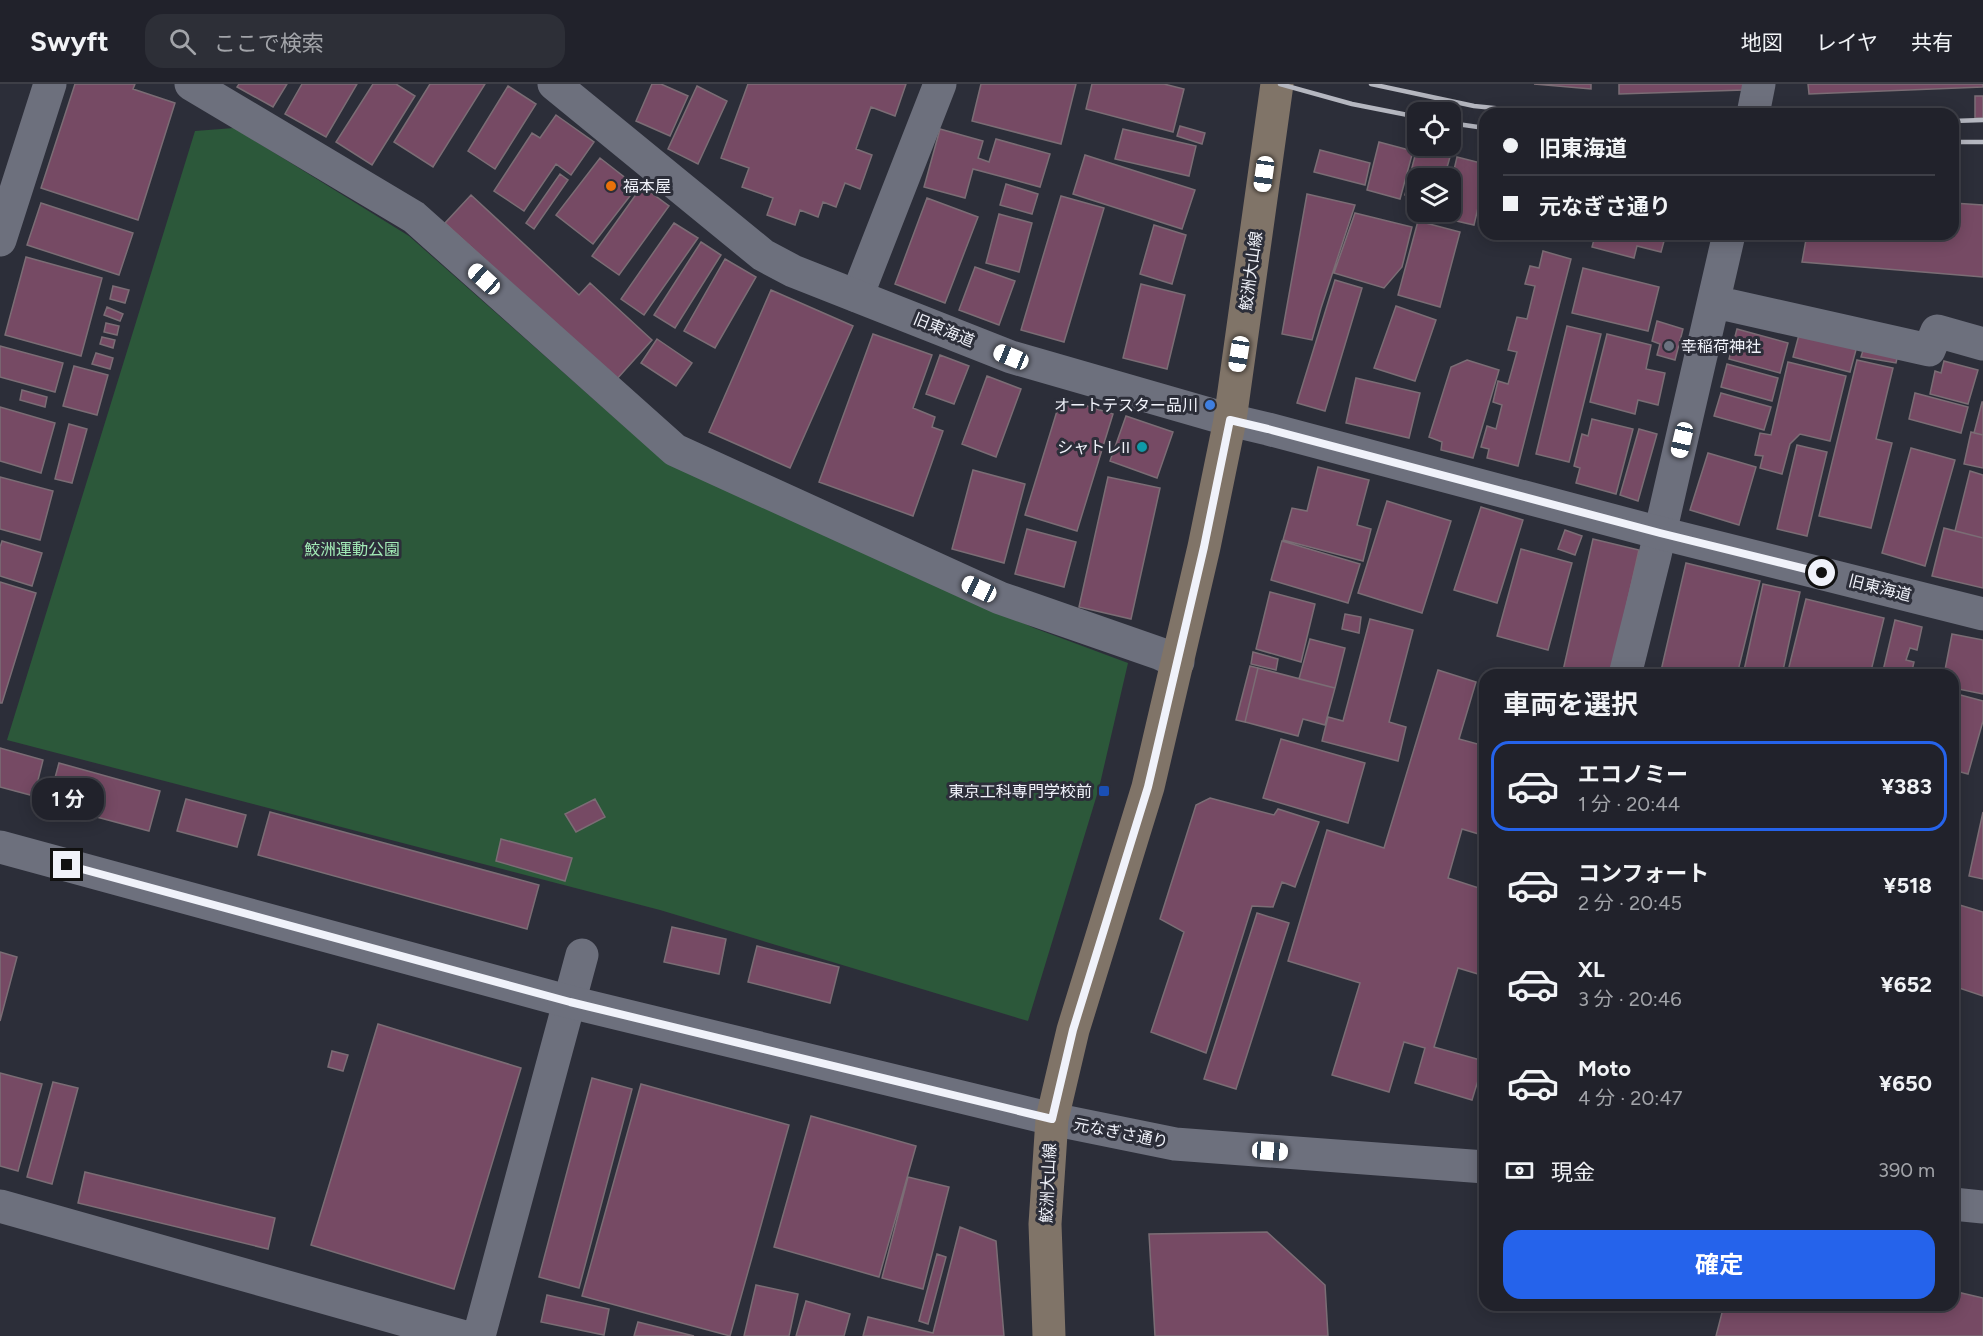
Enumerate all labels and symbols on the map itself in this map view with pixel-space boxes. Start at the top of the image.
car [1253,155,1275,193]
place label: 福本屋 [623,177,671,196]
marker: 福本屋 [604,179,618,193]
street label: 鮫洲大山線 [1236,230,1266,312]
car [465,260,503,298]
street label: 旧東海道 [911,309,977,351]
car [1227,335,1251,373]
place label: 幸稲荷神社 [1681,337,1761,356]
marker: 幸稲荷神社 [1662,339,1676,353]
car [991,342,1031,372]
place label: オートテスター品川 [1054,396,1198,415]
marker: オートテスター品川 [1203,398,1217,412]
car [1669,420,1695,460]
place label: シャトレII [1057,438,1130,457]
marker: シャトレII [1135,440,1149,454]
park label: 鮫洲運動公園 [304,540,400,559]
route start [1808,559,1835,586]
street label: 旧東海道 [1847,571,1913,605]
car [959,573,999,605]
callout: 1 分 [31,778,103,820]
place label: 東京工科専門学校前 [948,782,1092,801]
marker: 東京工科専門学校前 [1097,784,1111,798]
route end [53,851,80,878]
street label: 元なぎさ通り [1072,1115,1170,1151]
car [1251,1141,1289,1161]
street label: 鮫洲大山線 [1036,1143,1060,1223]

